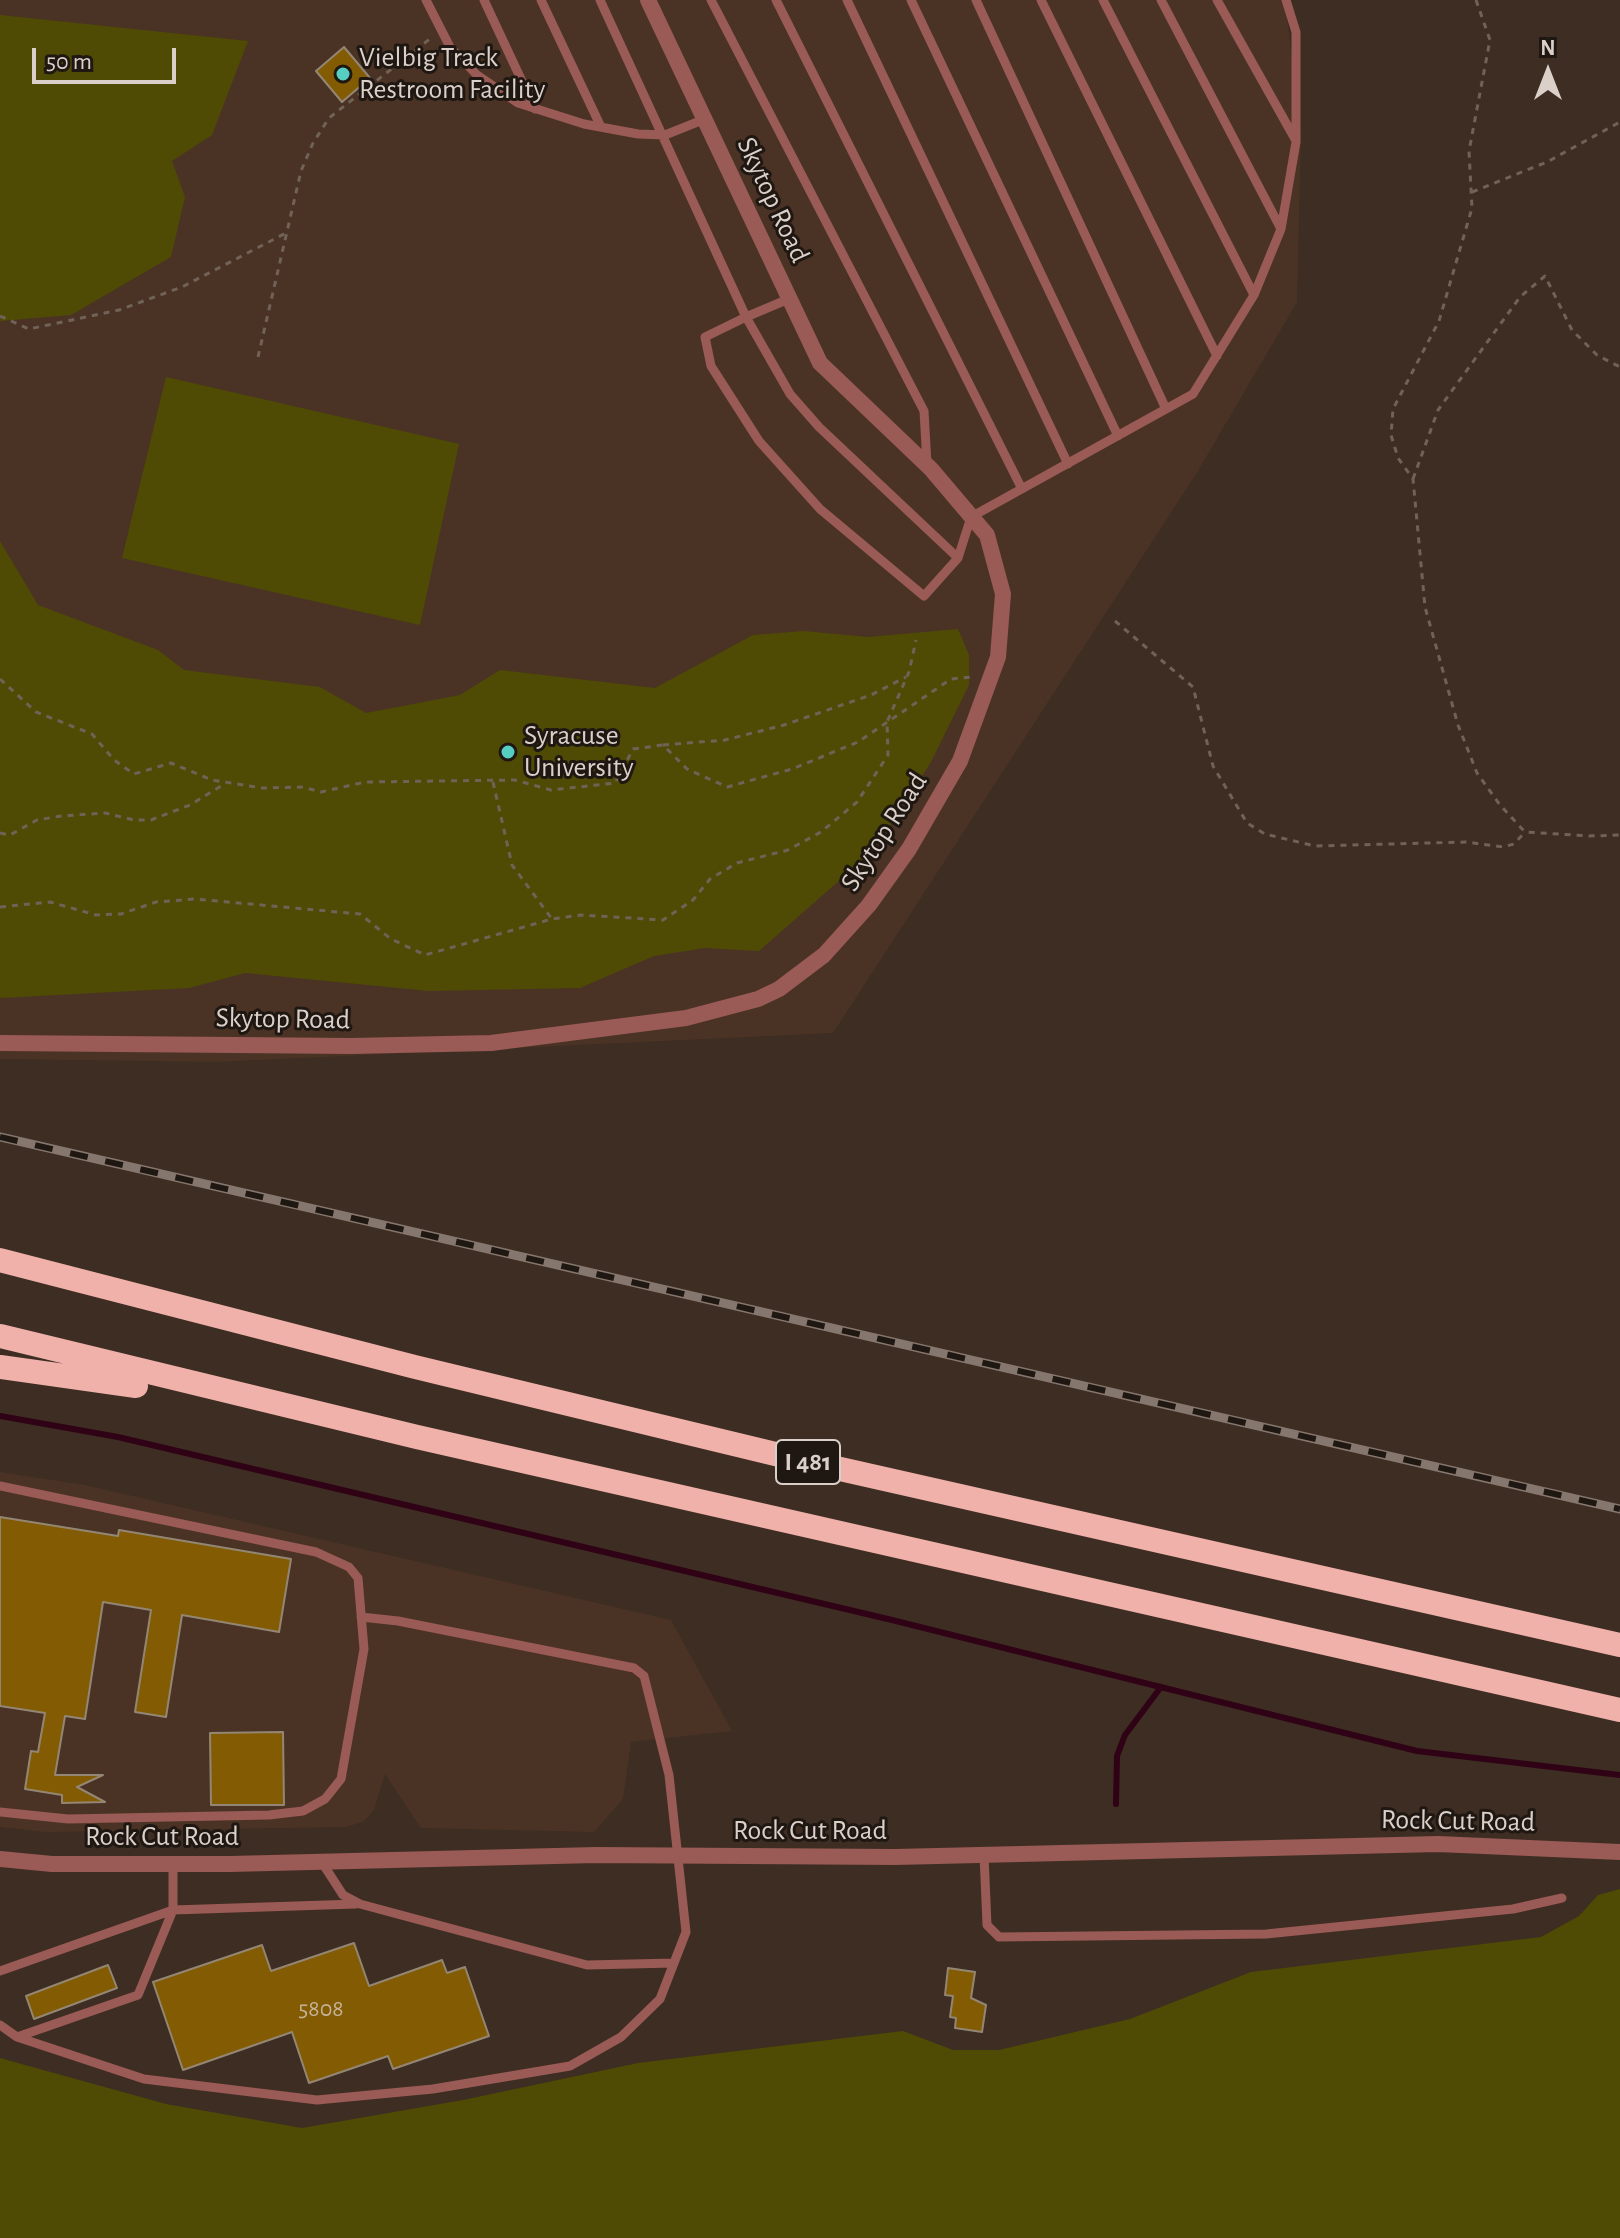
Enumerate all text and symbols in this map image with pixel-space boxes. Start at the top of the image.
scale bar [36,32,180,82]
north arrow [1508,32,1588,112]
text: N [1540,37,1556,59]
place label: Vielbig Track Restroom Facility [359,41,545,107]
text: 50 m [46,50,92,74]
marker: Vielbig Track Restroom Facility [334,65,352,83]
street label: Skytop Road [729,132,817,268]
place label: Syracuse University [524,719,634,785]
marker: Syracuse University [499,743,517,761]
street label: Skytop Road [833,766,935,898]
street label: Skytop Road [215,1001,351,1037]
road number: I 481 [776,1440,840,1484]
street label: Rock Cut Road [1381,1803,1535,1839]
street label: Rock Cut Road [733,1814,887,1848]
street label: Rock Cut Road [85,1820,239,1854]
house number: 5808 [298,1995,344,2023]

